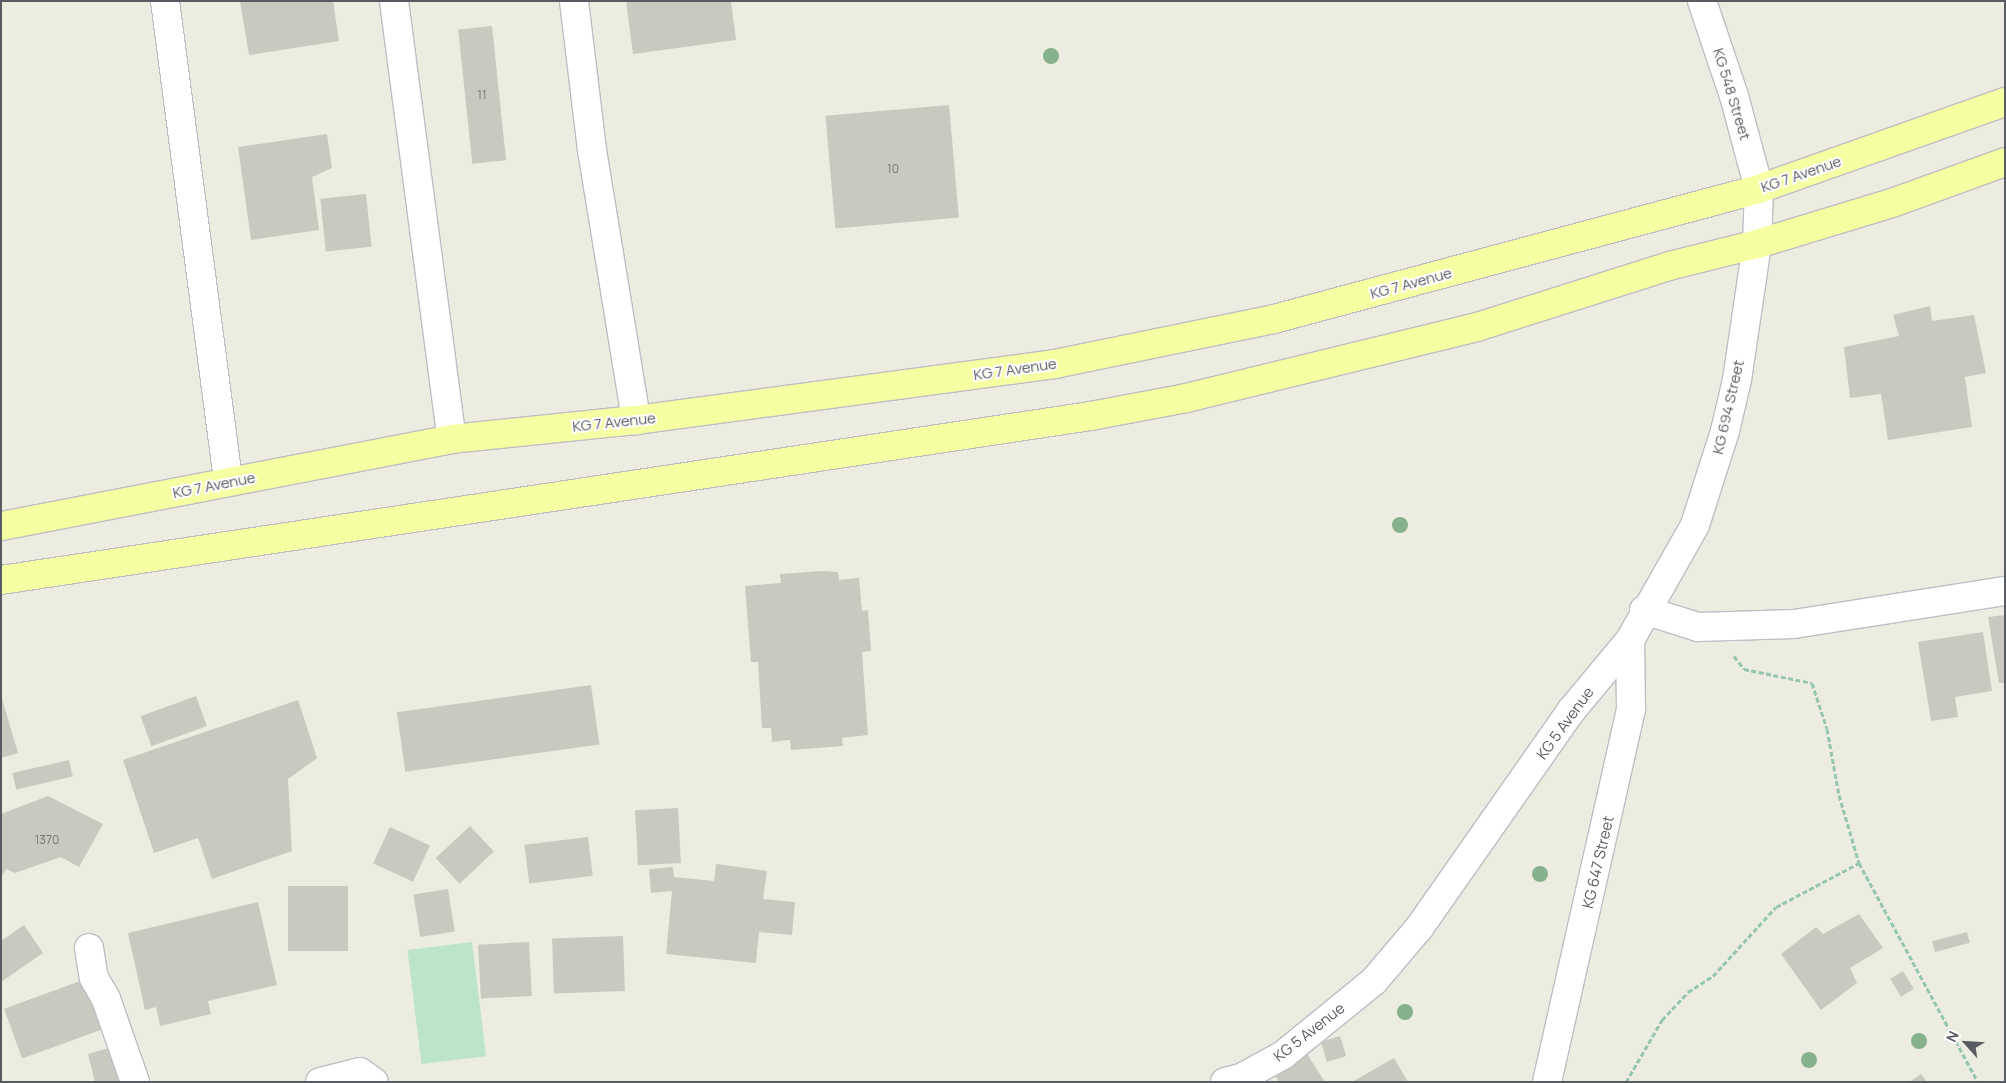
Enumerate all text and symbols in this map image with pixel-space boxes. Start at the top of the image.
street label: KG 548 Street [1709,46,1755,142]
house number: 11 [477,88,487,102]
street label: KG 7 Avenue [1758,152,1844,196]
house number: 10 [887,162,899,176]
street label: KG 7 Avenue [1368,263,1454,303]
street label: KG 7 Avenue [972,354,1058,384]
street label: KG 694 Street [1708,358,1748,456]
street label: KG 7 Avenue [571,409,657,435]
street label: KG 7 Avenue [171,468,257,502]
street label: KG 5 Avenue [1533,683,1597,763]
street label: KG 647 Street [1579,814,1617,910]
house number: 1370 [35,833,59,847]
street label: KG 5 Avenue [1270,999,1348,1065]
north arrow [1941,1018,1991,1068]
text: N [1941,1028,1963,1045]

